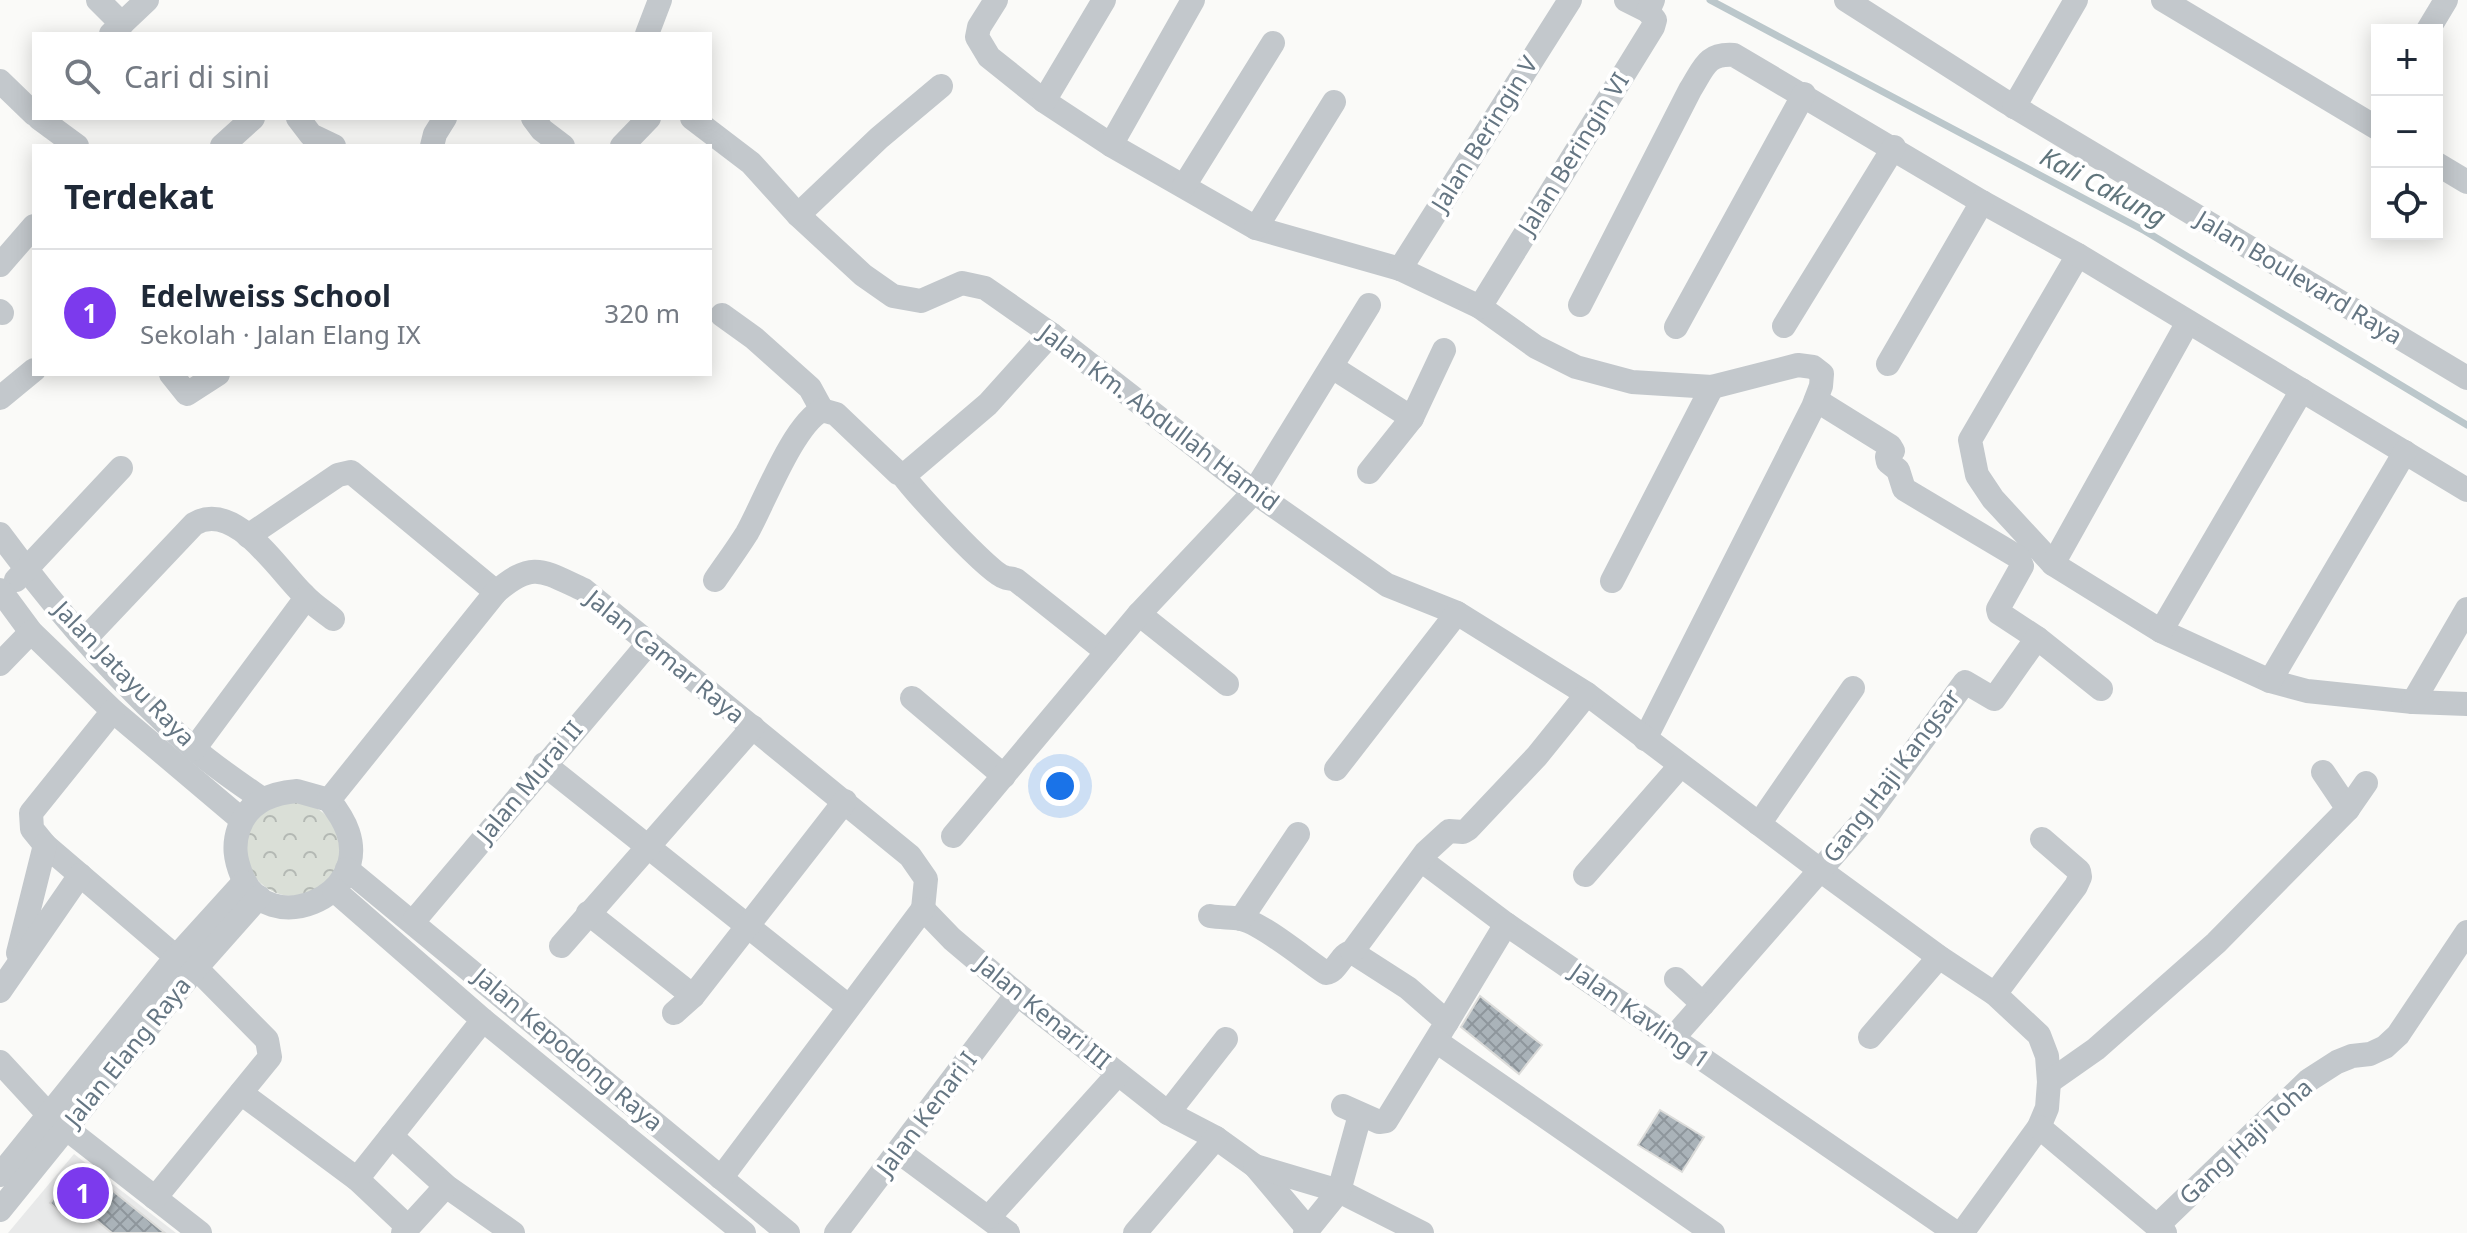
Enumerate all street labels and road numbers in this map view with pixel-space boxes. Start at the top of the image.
street label: Jalan Beringin V [1422,49,1545,219]
street label: Jalan Beringin VI [1509,66,1636,242]
street label: Jalan Boulevard Raya [2189,201,2409,351]
street label: Jalan Km. Abdullah Hamid [1032,315,1286,518]
street label: Jalan Camar Raya [578,580,752,730]
street label: Jalan Jatayu Raya [46,592,203,753]
street label: Gang Haji Kangsar [1815,681,1967,869]
street label: Jalan Murai II [467,713,589,850]
street label: Jalan Kenari III [968,946,1118,1076]
street label: Jalan Kavling 1 [1563,953,1717,1075]
street label: Jalan Kepodong Raya [466,959,671,1138]
street label: Jalan Elang Raya [55,969,197,1134]
street label: Jalan Kenari I [867,1044,983,1184]
street label: Gang Haji Toha [2171,1070,2319,1211]

